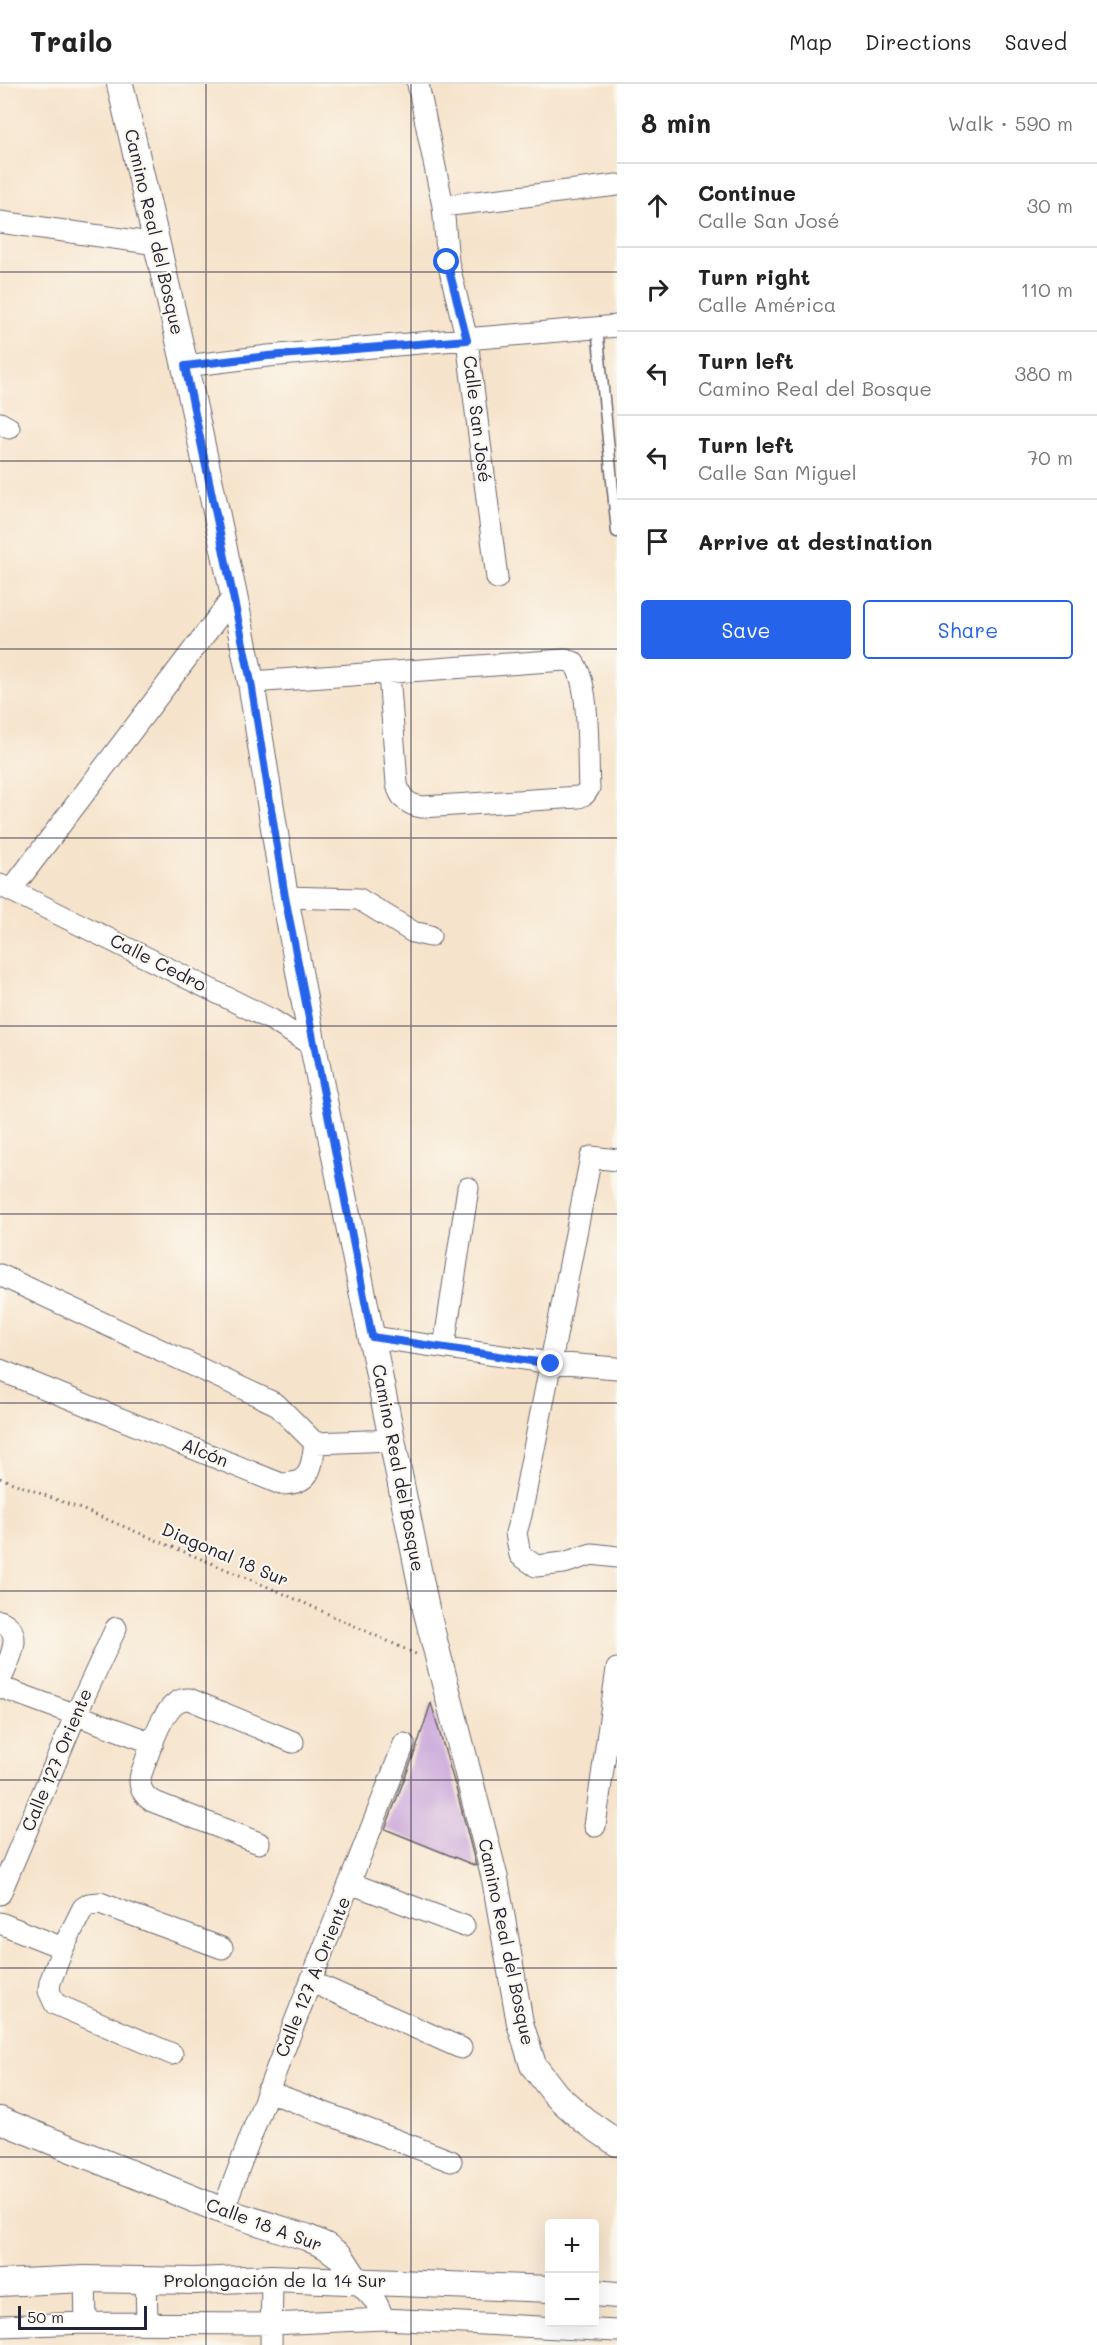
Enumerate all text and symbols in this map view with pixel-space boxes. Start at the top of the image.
text: Trailo [30,23,112,59]
text: Map [789,28,832,55]
text: Directions [865,28,972,55]
text: Saved [1005,28,1067,55]
text: 8 min [641,106,711,140]
text: Walk · 590 m [948,110,1073,136]
street label: Camino Real del Bosque [120,127,190,337]
text: Continue [698,178,796,207]
icon: ahead [641,189,674,222]
text: 30 m [1027,192,1073,218]
text: Calle San José [698,207,840,233]
route start [433,248,459,274]
text: Turn right [698,262,810,291]
icon: right [641,273,674,306]
text: 110 m [1020,276,1073,302]
text: Calle América [698,291,836,317]
text: Turn left [698,346,794,375]
street label: Calle San José [458,354,498,484]
icon: left [641,357,674,390]
text: 380 m [1015,360,1073,386]
text: Camino Real del Bosque [698,375,932,401]
text: Turn left [698,430,794,459]
icon: left [641,441,674,474]
text: 70 m [1027,444,1073,470]
text: Calle San Miguel [698,459,857,485]
icon: arrive [641,525,674,558]
text: Arrive at destination [698,527,933,556]
button: Save [641,600,851,659]
button: Share [863,600,1073,659]
street label: Calle Cedro [106,928,211,997]
route end [537,1350,563,1376]
street label: Camino Real del Bosque [367,1362,431,1573]
street label: Alcón [179,1432,232,1472]
street label: Diagonal 18 Sur [158,1517,292,1592]
street label: Calle 127 Oriente [15,1685,97,1835]
street label: Camino Real del Bosque [473,1836,541,2047]
street label: Calle 127 A Oriente [269,1893,355,2060]
street label: Calle 18 A Sur [203,2192,326,2256]
map controls [545,2219,599,2327]
button: + [545,2219,599,2273]
street label: Prolongación de la 14 Sur [163,2268,387,2292]
button: − [545,2273,599,2327]
scale bar [18,2303,147,2330]
text: 50 m [27,2306,64,2327]

